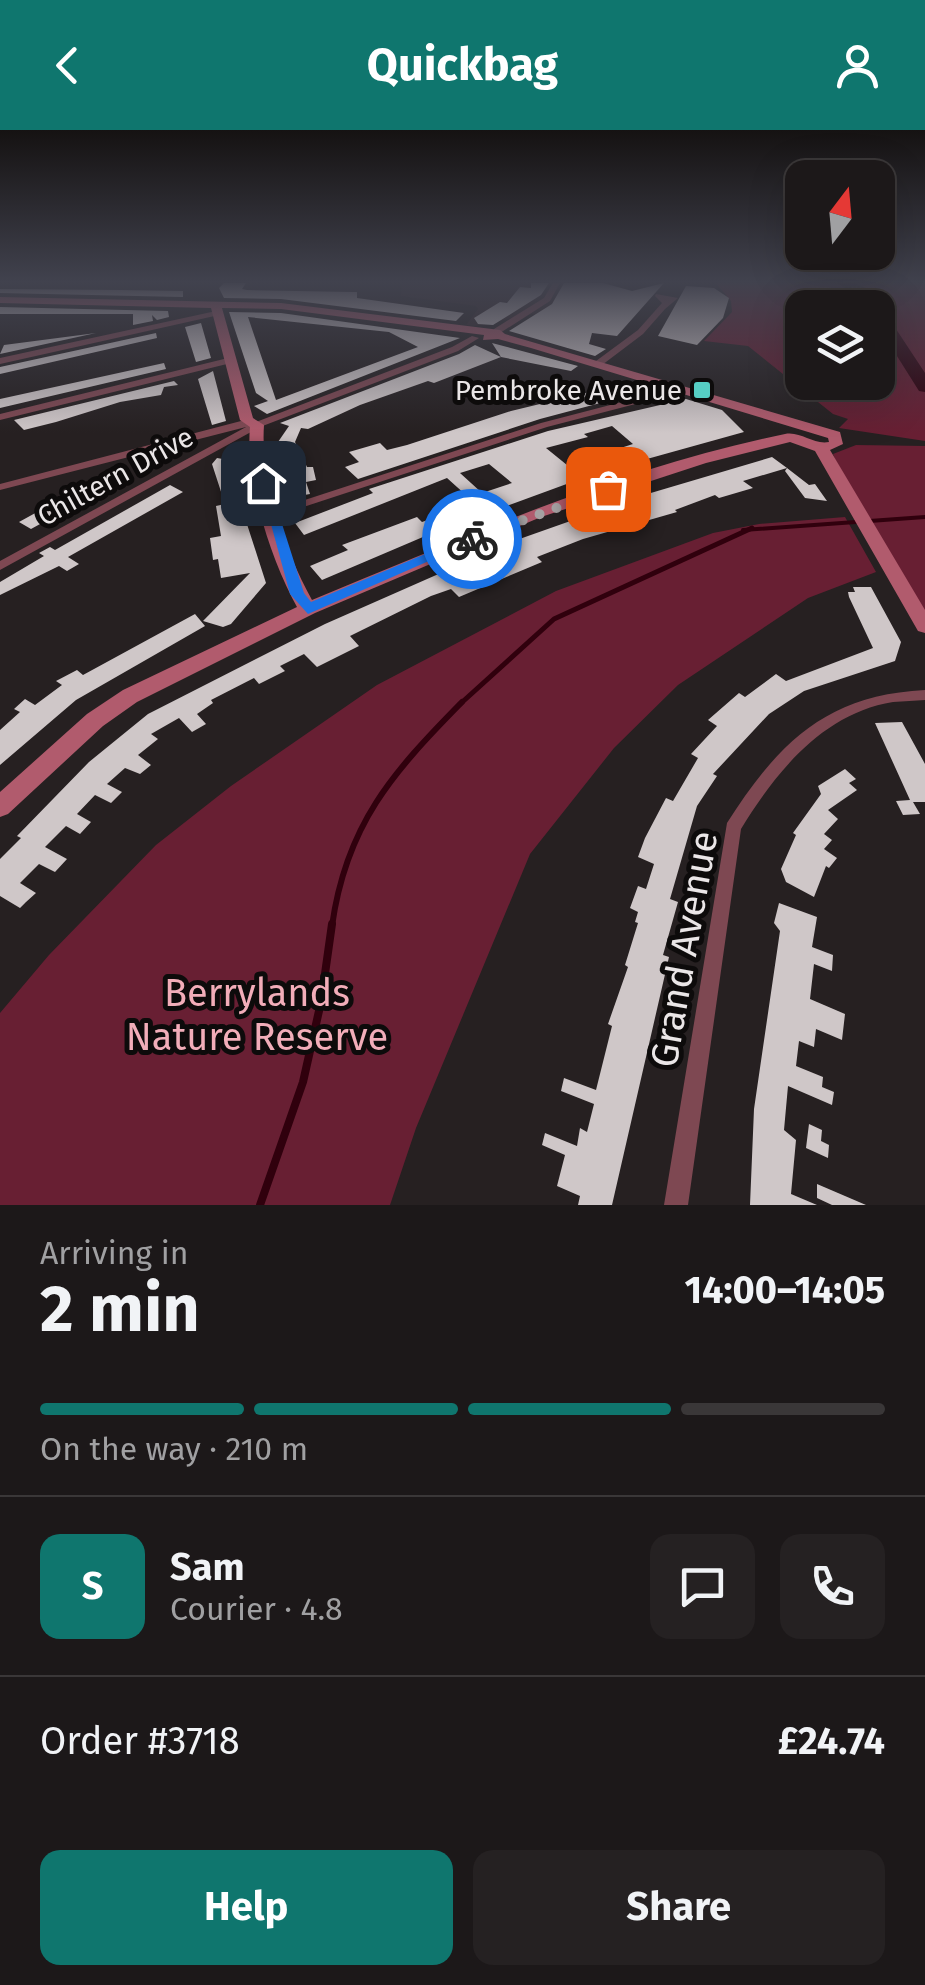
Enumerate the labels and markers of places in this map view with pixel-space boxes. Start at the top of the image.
place label: Pembroke Avenue [455,374,682,407]
marker: Pembroke Avenue [691,379,713,401]
pin [221,441,306,526]
pin [566,447,651,532]

